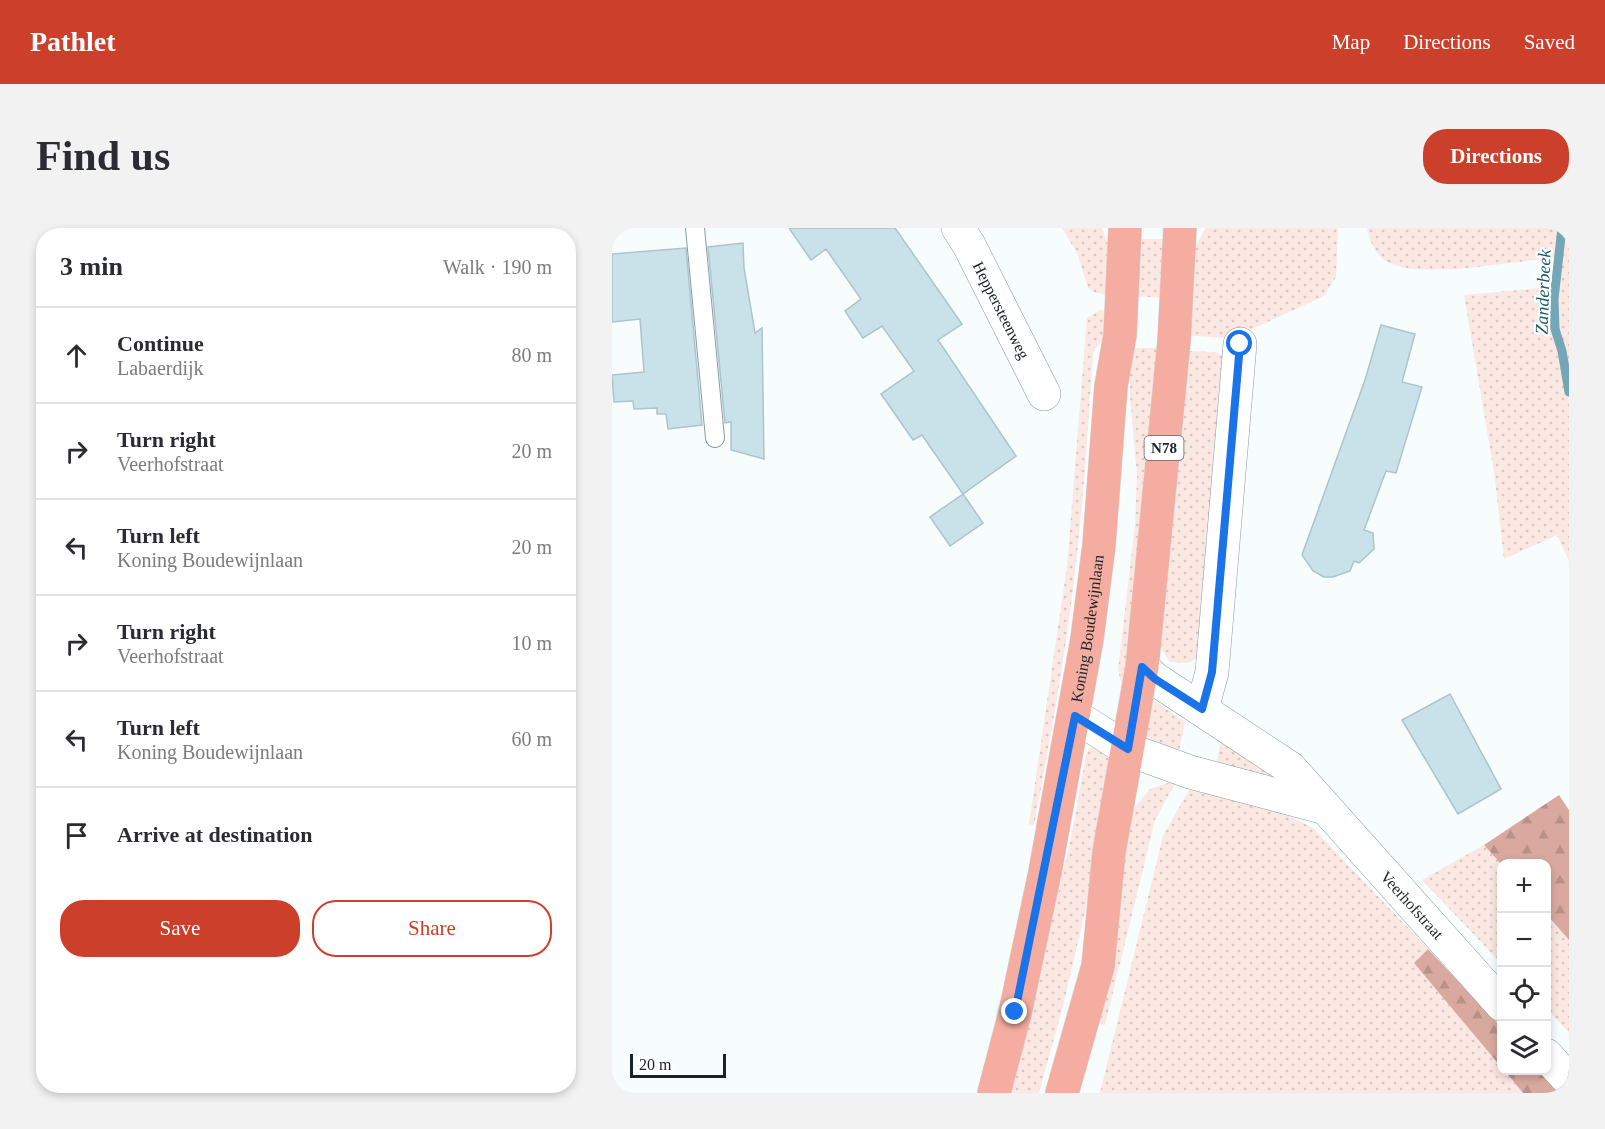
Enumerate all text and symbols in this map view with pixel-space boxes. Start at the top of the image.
text: Pathlet [30,26,116,57]
text: Map [1332,30,1370,54]
text: Directions [1403,30,1491,54]
text: Saved [1524,30,1575,54]
button: Directions [1423,129,1569,184]
text: Find us [36,133,170,179]
water label: Zanderbeek [1532,248,1555,335]
text: 3 min [60,252,123,281]
text: Walk · 190 m [443,256,552,278]
street label: Heppersteenweg [970,259,1033,362]
route start [1226,330,1252,356]
text: Continue [117,331,204,356]
icon: ahead [60,339,93,372]
text: 80 m [511,344,552,366]
text: Labaerdijk [117,357,204,379]
text: Turn right [117,427,216,452]
icon: right [60,435,93,468]
road number: N78 [1144,436,1184,460]
text: 20 m [511,440,552,462]
text: Veerhofstraat [117,453,224,475]
text: Turn left [117,523,200,548]
icon: left [60,531,93,564]
text: 20 m [511,536,552,558]
text: Koning Boudewijnlaan [117,549,303,571]
street label: Koning Boudewijnlaan [1068,554,1107,704]
text: Turn right [117,619,216,644]
icon: right [60,627,93,660]
text: 10 m [511,632,552,654]
text: Veerhofstraat [117,645,224,667]
text: Turn left [117,715,200,740]
icon: left [60,723,93,756]
text: 60 m [511,728,552,750]
text: Koning Boudewijnlaan [117,741,303,763]
icon: arrive [60,819,93,852]
text: Arrive at destination [117,822,313,847]
map controls [1497,859,1551,1075]
button: + [1497,859,1551,913]
street label: Veerhofstraat [1377,868,1447,943]
button: Save [60,900,300,957]
button: Share [312,900,552,957]
button: − [1497,913,1551,967]
button: locate [1497,967,1551,1021]
route end [1001,998,1027,1024]
button: layers [1497,1021,1551,1075]
scale bar [630,1051,726,1078]
text: 20 m [639,1056,671,1073]

